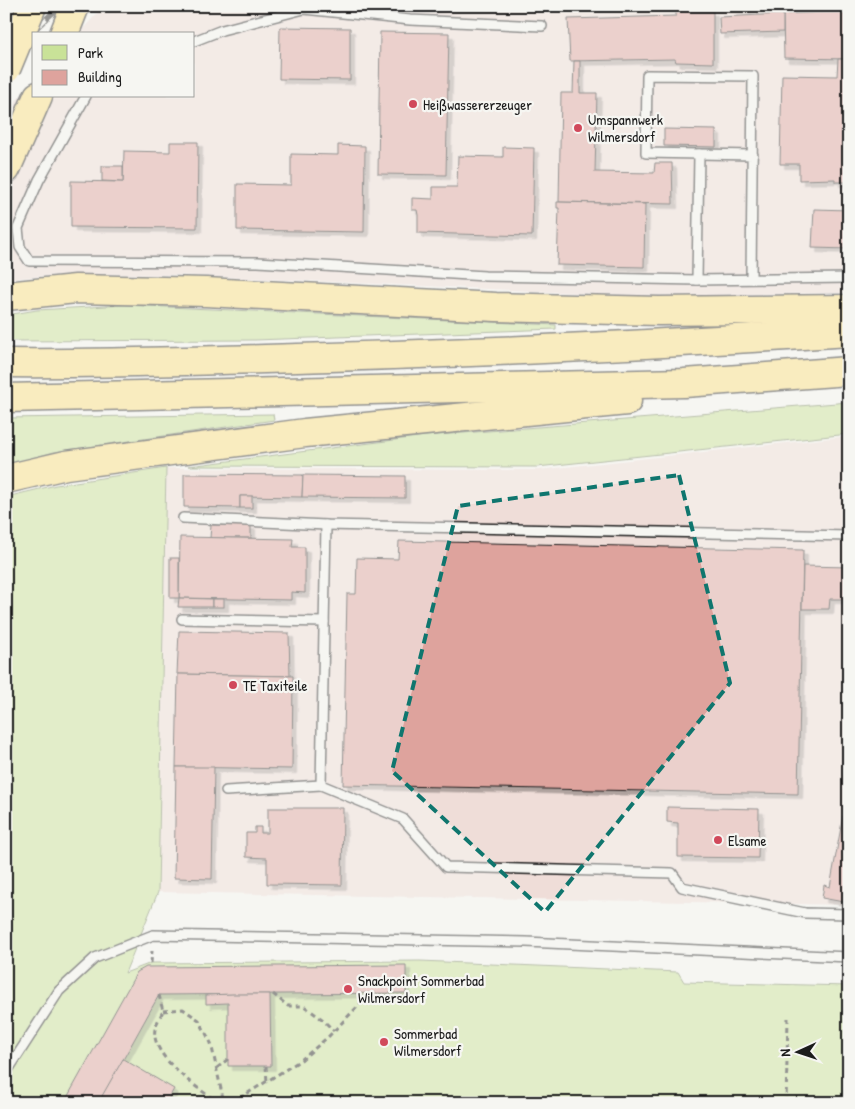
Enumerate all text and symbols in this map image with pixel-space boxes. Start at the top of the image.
legend [32,32,195,98]
text: Park [78,42,103,63]
text: Building [78,66,122,87]
place label: Heißwassererzeuger [423,94,532,115]
marker: Heißwassererzeuger [407,98,419,110]
place label: Umspannwerk Wilmersdorf [588,109,663,147]
marker: Umspannwerk Wilmersdorf [572,122,584,134]
place label: TE Taxiteile [243,675,308,696]
marker: TE Taxiteile [227,679,239,691]
place label: Elsame [728,830,766,851]
marker: Elsame [712,834,724,846]
place label: Snackpoint Sommerbad Wilmersdorf [358,970,484,1008]
marker: Snackpoint Sommerbad Wilmersdorf [342,983,354,995]
place label: Sommerbad Wilmersdorf [394,1023,462,1061]
north arrow [772,1026,822,1076]
marker: Sommerbad Wilmersdorf [378,1036,390,1048]
text: N [775,1048,794,1057]

